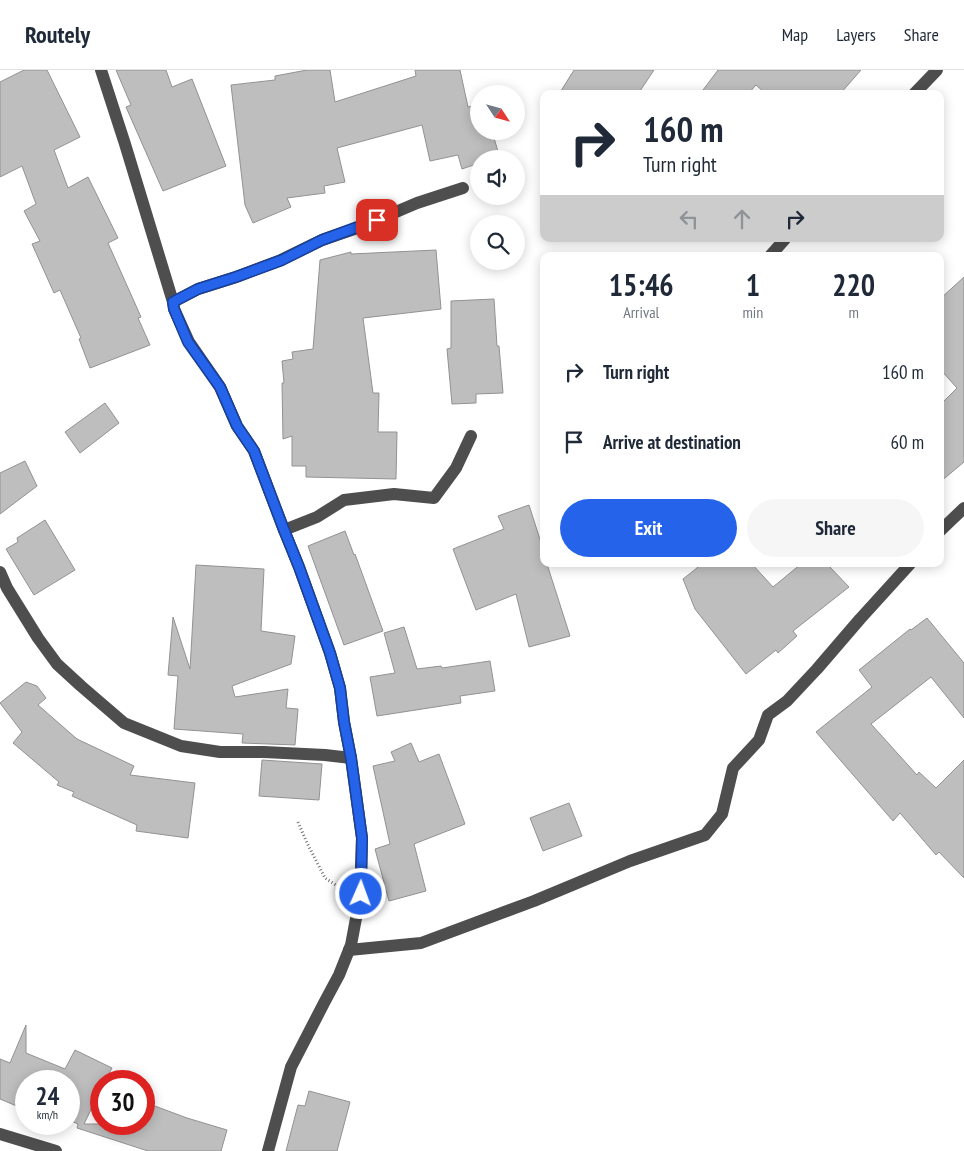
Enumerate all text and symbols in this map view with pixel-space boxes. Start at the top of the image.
text: Routely [25,19,90,50]
text: Map [782,23,808,46]
text: Layers [836,23,876,46]
text: Share [904,23,939,46]
north arrow [470,85,525,140]
map controls [470,85,525,270]
text: 160 m [643,106,724,152]
icon: right [560,110,625,175]
button: sound [470,150,525,205]
text: Turn right [643,150,717,178]
pin [356,199,398,241]
icon: left [675,205,703,233]
icon: ahead [728,205,756,233]
icon: right [781,205,809,233]
icon: arrive [363,206,391,234]
button: search [470,215,525,270]
text: 15:46 [609,265,674,304]
text: 1 [746,265,760,304]
text: 220 [832,265,875,304]
text: Arrival [623,302,659,322]
text: min [742,302,763,322]
text: m [848,302,859,322]
icon: right [560,358,588,386]
text: Turn right [603,360,669,384]
text: 160 m [882,360,924,384]
icon: arrive [560,428,588,456]
text: Arrive at destination [603,430,741,454]
text: 60 m [891,430,924,454]
button: Exit [560,499,737,557]
button: Share [747,499,924,557]
position arrow [334,867,386,919]
speed limit sign: 30 [90,1070,155,1135]
text: 24 [36,1080,59,1112]
text: km/h [37,1107,58,1122]

